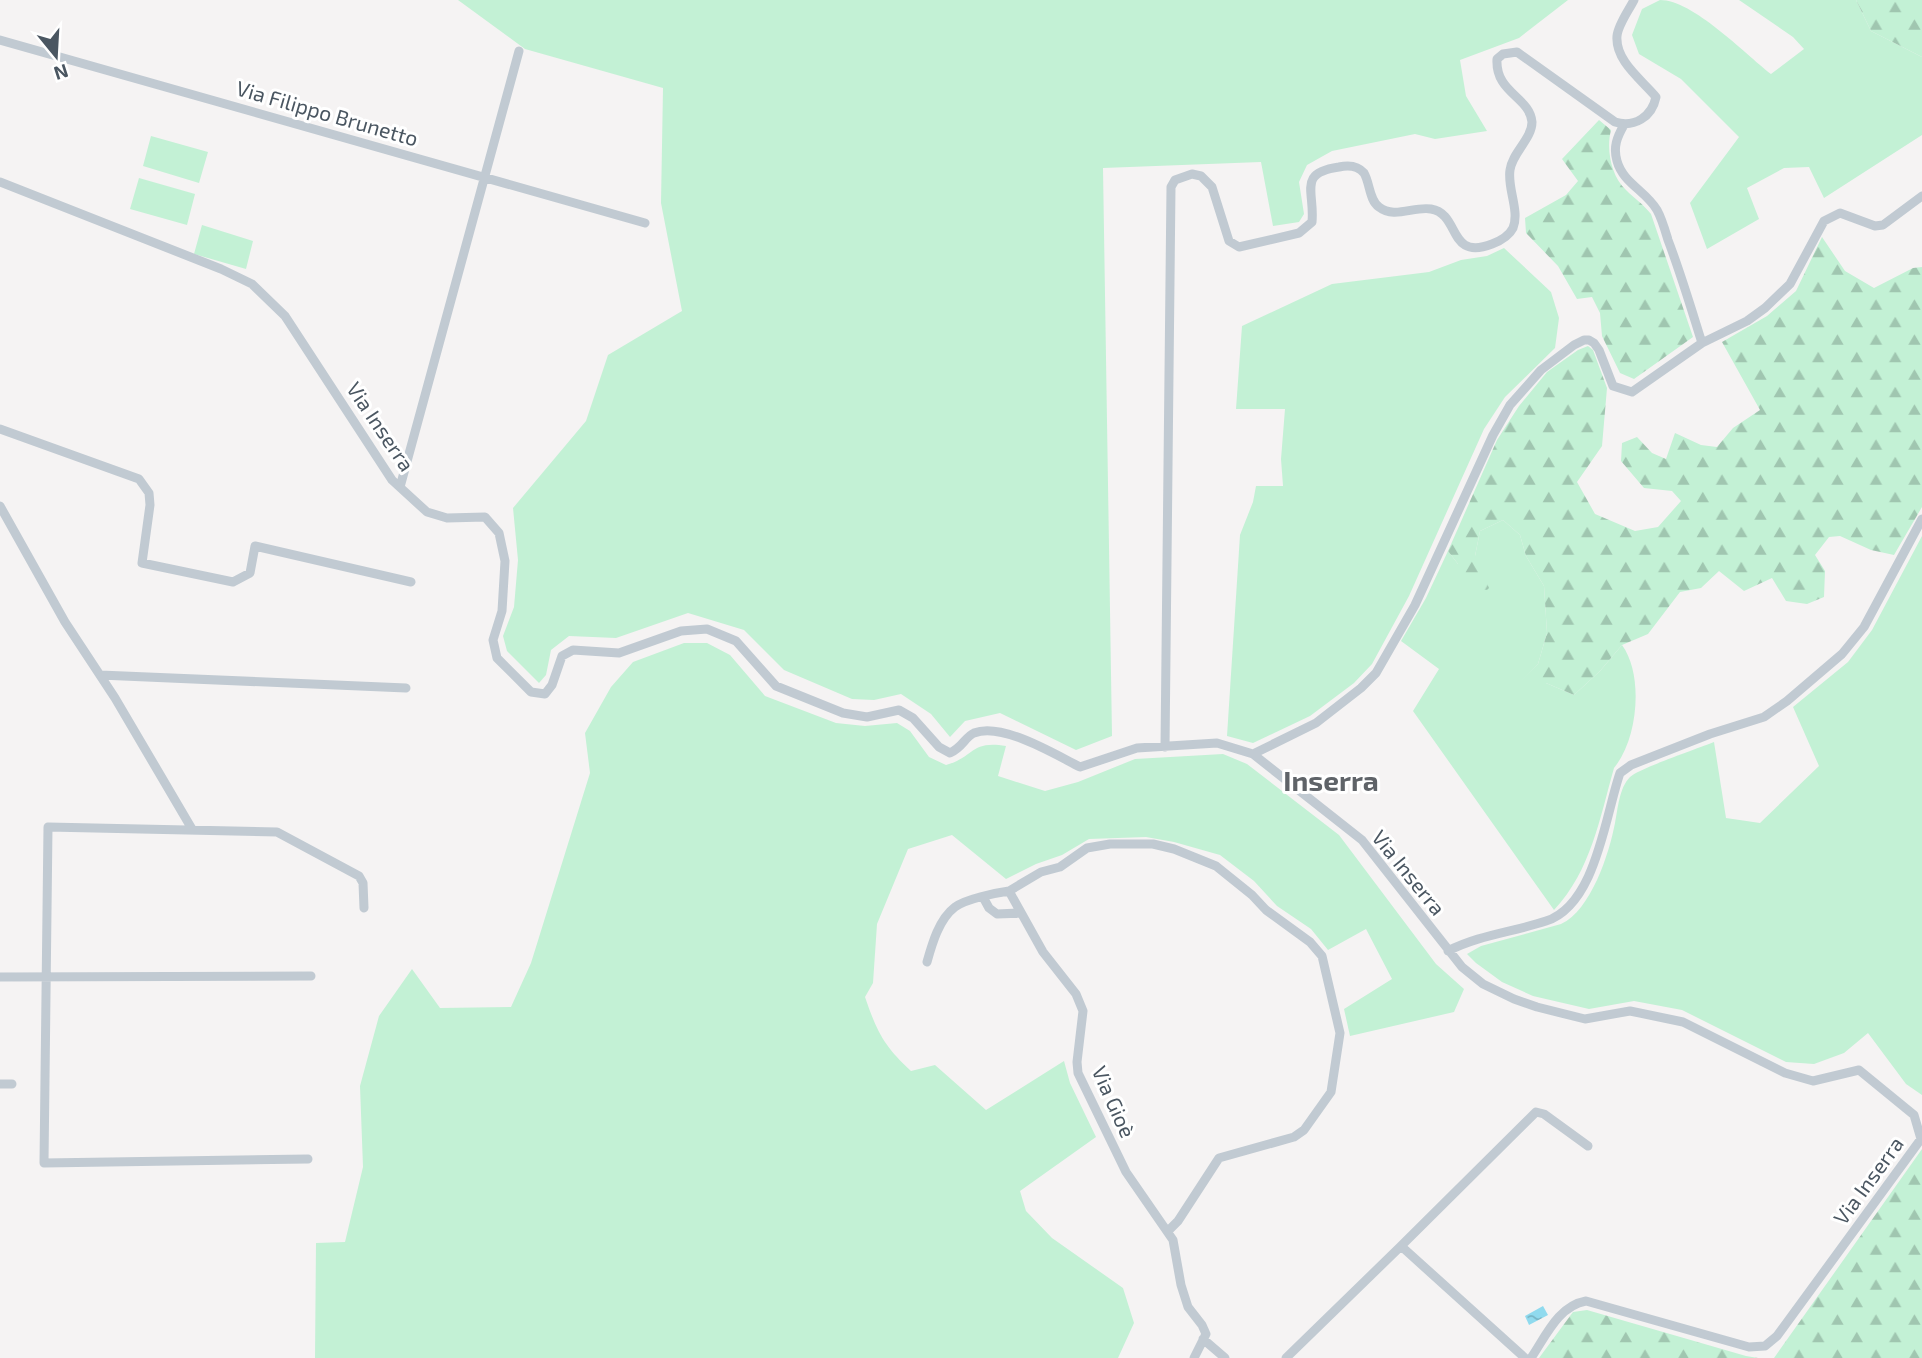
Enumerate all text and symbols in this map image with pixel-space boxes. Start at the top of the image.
north arrow [21,21,91,91]
text: N [51,60,71,86]
street label: Via Filippo Brunetto [234,75,421,150]
street label: Via Inserra [342,377,420,476]
district label: Inserra [1283,763,1379,797]
street label: Via Inserra [1367,824,1451,920]
street label: Via Gioè [1088,1062,1141,1141]
street label: Via Inserra [1828,1131,1908,1229]

